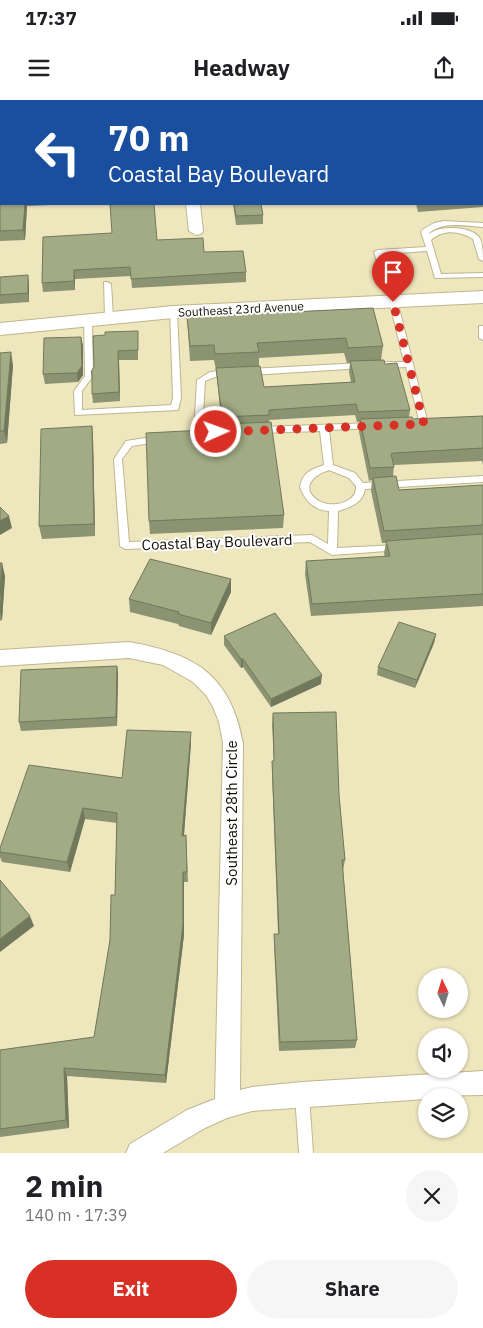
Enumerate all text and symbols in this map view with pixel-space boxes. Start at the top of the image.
text: 17:37 [25,6,77,30]
text: Headway [193,53,290,82]
icon: menu [25,54,53,82]
icon: share [430,54,458,82]
text: 70 m [108,115,190,161]
icon: left [25,120,90,185]
text: Coastal Bay Boulevard [108,159,329,188]
pin [372,251,414,302]
icon: arrive [379,258,407,286]
street label: Southeast 23rd Avenue [178,298,305,320]
position arrow [189,405,241,457]
street label: Coastal Bay Boulevard [141,530,293,554]
street label: Southeast 28th Circle [222,740,241,886]
north arrow [418,968,468,1018]
map controls [418,968,468,1138]
button: sound [418,1028,468,1078]
button: layers [418,1088,468,1138]
text: 2 min [25,1166,103,1205]
button: close [406,1170,458,1222]
text: 140 m · 17:39 [25,1205,127,1225]
button: Exit [25,1260,237,1318]
button: Share [247,1260,458,1318]

